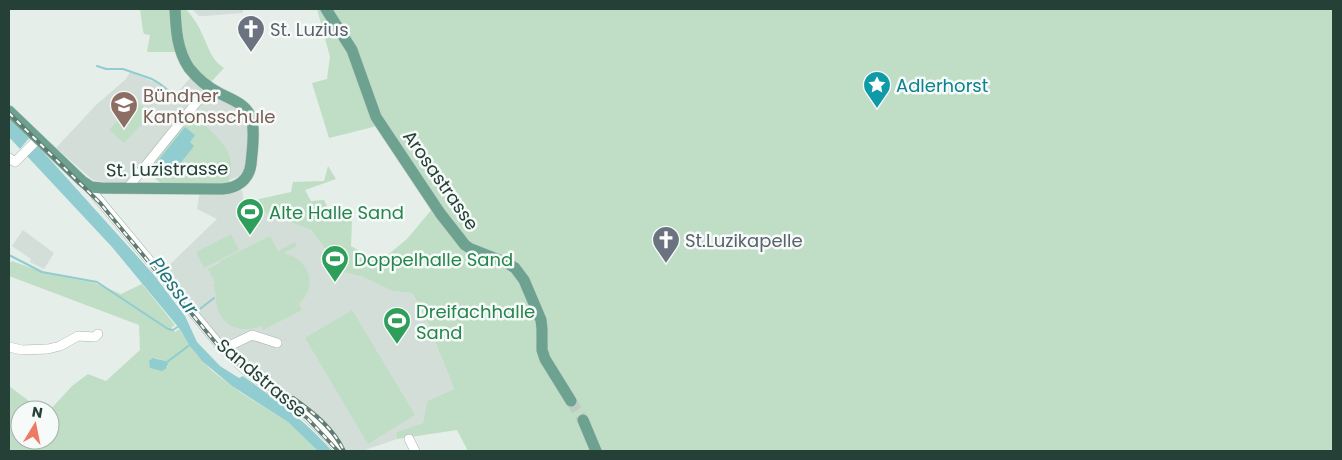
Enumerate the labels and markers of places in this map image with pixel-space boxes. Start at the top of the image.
church icon: St. Luzius [236,14,266,53]
place label: St. Luzius [270,17,349,42]
place icon: Adlerhorst [862,70,892,109]
place label: Adlerhorst [896,73,988,98]
place label: Bündner Kantonsschule [143,83,275,129]
school or university icon: Bündner Kantonsschule [109,90,139,129]
sports icon: Alte Halle Sand [235,197,265,236]
place label: Alte Halle Sand [269,200,404,225]
church icon: St.Luzikapelle [651,225,681,264]
place label: St.Luzikapelle [685,228,803,253]
sports icon: Doppelhalle Sand [320,244,350,283]
place label: Doppelhalle Sand [354,247,513,272]
place label: Dreifachhalle Sand [416,299,535,345]
sports icon: Dreifachhalle Sand [382,306,412,345]

